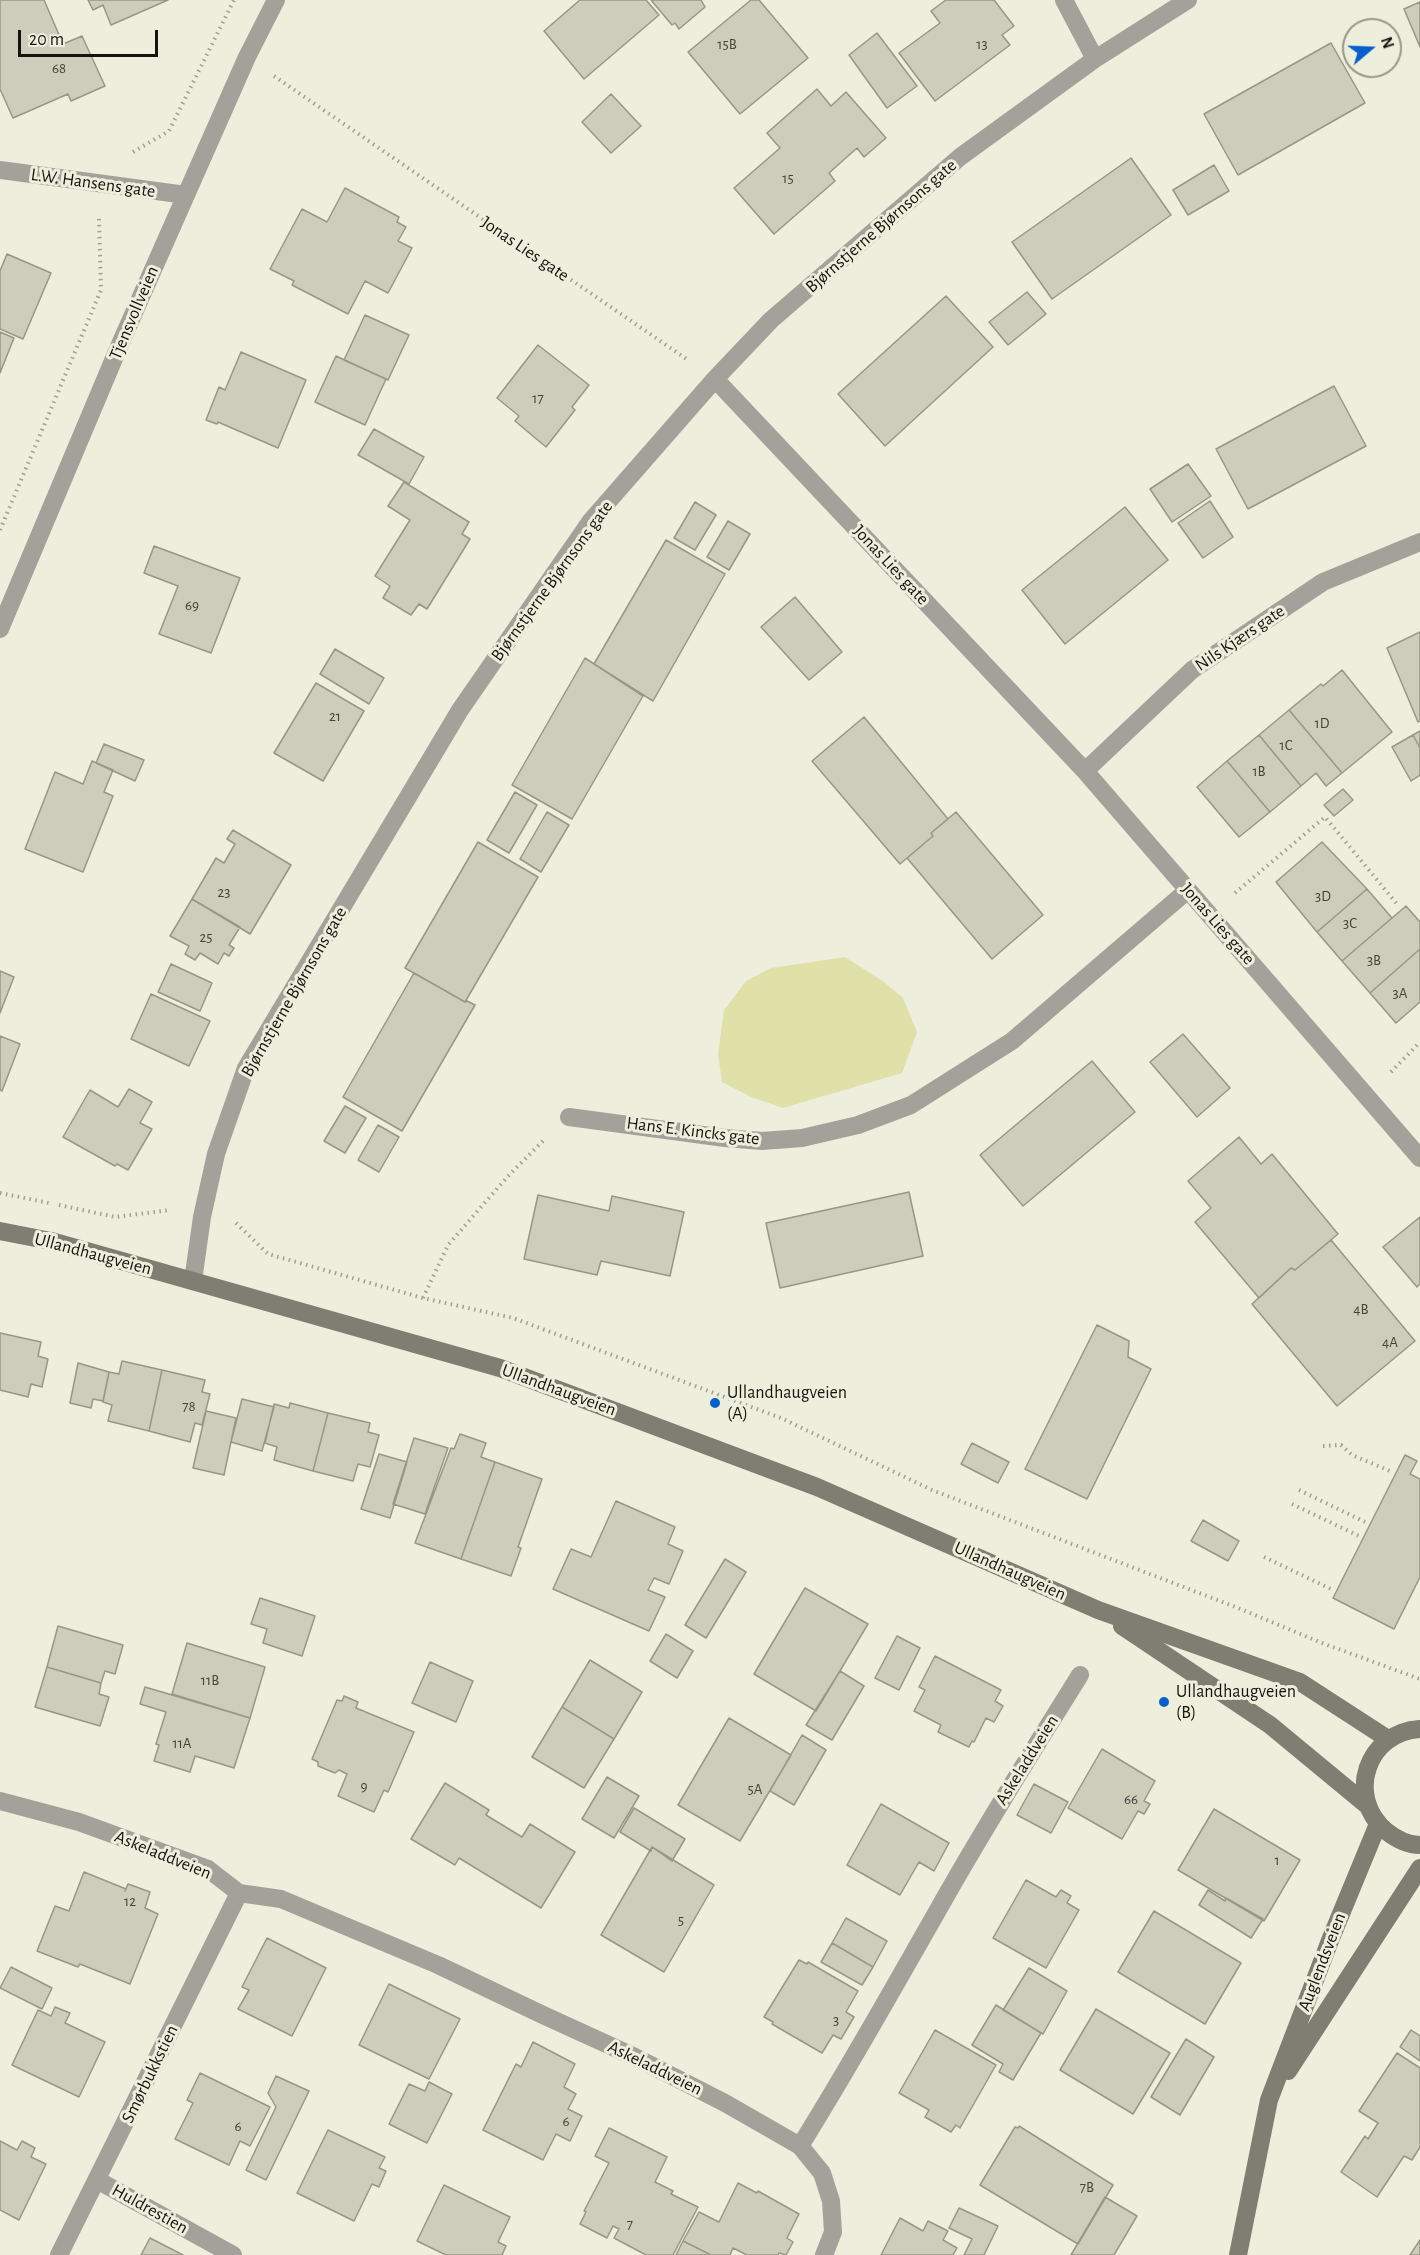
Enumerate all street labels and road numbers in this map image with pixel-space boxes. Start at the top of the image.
street label: Bjørnstjerne Bjørnsons gate [801,155,961,297]
street label: L.W. Hansens gate [29,164,157,202]
street label: Jonas Lies gate [477,212,573,286]
street label: Tjensvollveien [105,263,163,363]
street label: Bjørnstjerne Bjørnsons gate [487,497,617,665]
street label: Jonas Lies gate [848,521,934,609]
street label: Nils Kjærs gate [1191,600,1289,676]
street label: Jonas Lies gate [1177,879,1259,969]
street label: Bjørnstjerne Bjørnsons gate [236,903,352,1081]
street label: Hans E. Kincks gate [625,1112,761,1150]
street label: Ullandhaugveien [32,1228,154,1280]
street label: Ullandhaugveien [499,1359,619,1421]
street label: Ullandhaugveien [951,1537,1069,1605]
street label: Askeladdveien [991,1711,1063,1809]
street label: Askeladdveien [112,1826,214,1884]
street label: Auglendsveien [1293,1910,1351,2014]
street label: Smørbukkstien [117,2021,183,2127]
street label: Askeladdveien [604,2036,706,2100]
street label: Huldrestien [108,2179,192,2239]

